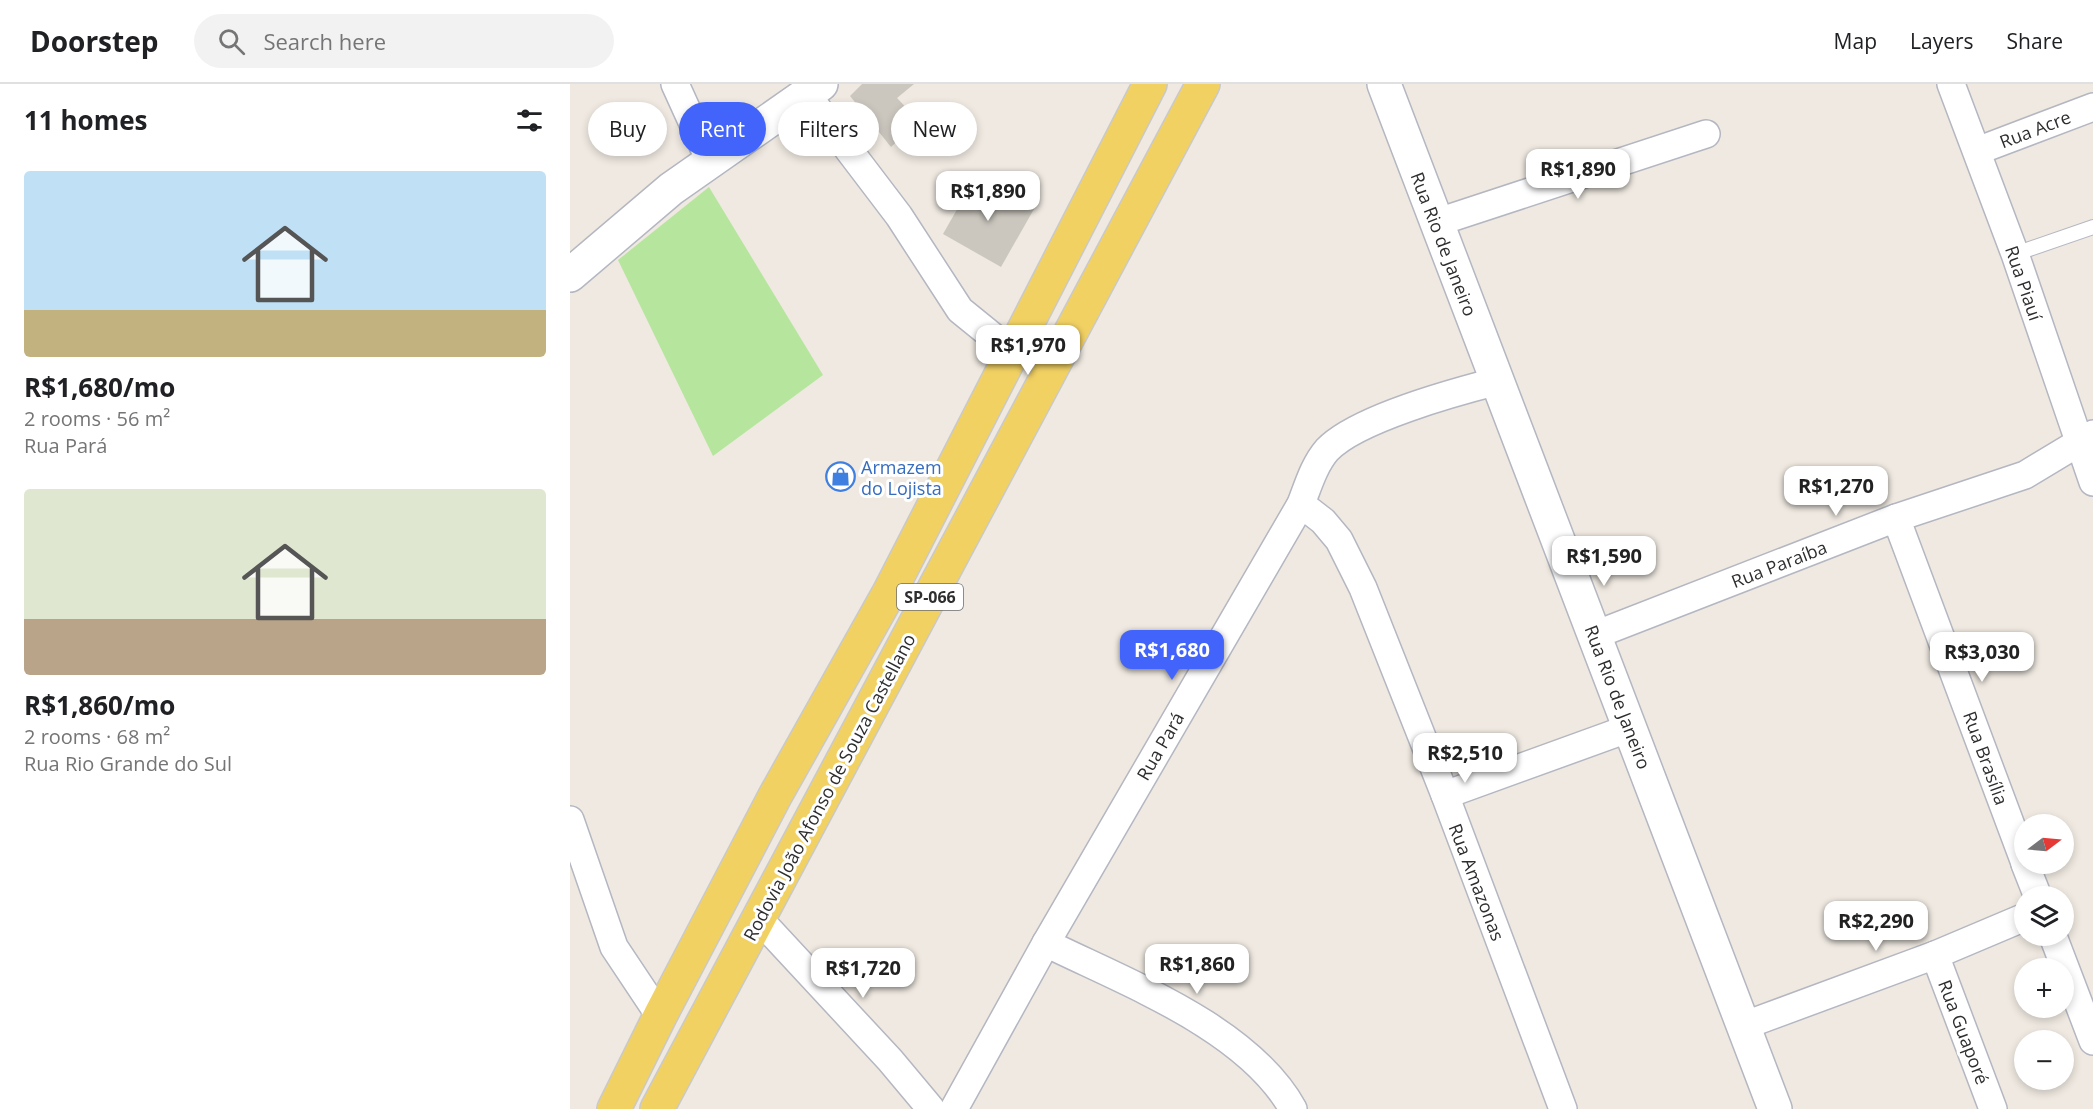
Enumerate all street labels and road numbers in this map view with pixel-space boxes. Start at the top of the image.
street label: Rua Acre [1996,104,2074,154]
street label: Rua Rio de Janeiro [1405,169,1483,319]
street label: Rua Piauí [2000,242,2048,324]
street label: Rua Paraíba [1728,535,1830,593]
road number: SP-066 [897,584,963,610]
street label: Rua Rio de Janeiro [1579,622,1657,772]
street label: Rodovia João Afonso de Souza Castellano [738,629,920,945]
street label: Rua Pará [1131,708,1189,784]
street label: Rua Brasília [1958,708,2014,808]
street label: Rua Amazonas [1444,820,1510,944]
street label: Rua Guaporé [1933,976,1995,1088]

